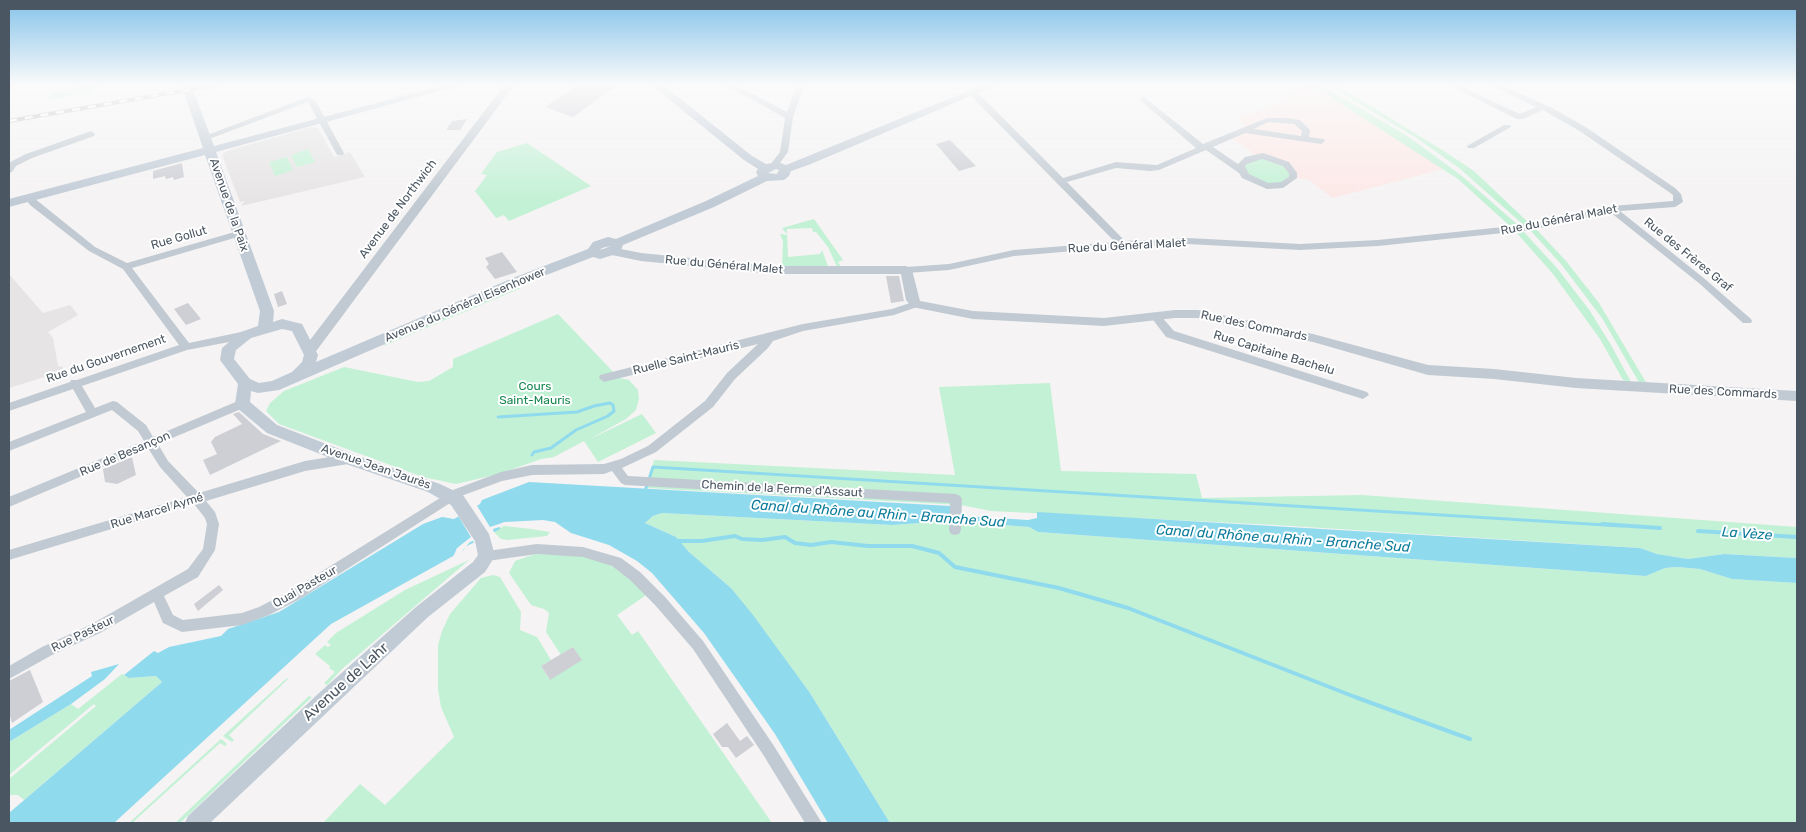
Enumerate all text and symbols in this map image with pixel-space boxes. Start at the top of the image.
street label: Avenue de la Paix [206,156,252,254]
street label: Avenue de Northwich [356,157,440,261]
street label: Rue du Général Malet [1500,202,1618,238]
street label: Rue des Frères Graf [1641,215,1735,295]
street label: Rue Gollut [149,223,209,253]
street label: Rue du Général Malet [1068,236,1186,256]
street label: Rue du Général Malet [664,253,784,277]
street label: Avenue du Général Eisenhower [382,265,548,345]
street label: Rue des Commards [1200,308,1308,344]
street label: Rue Capitaine Bachelu [1212,328,1336,378]
street label: Rue du Gouvernement [44,332,168,386]
street label: Ruelle Saint-Mauris [632,338,740,378]
park label: Cours Saint-Mauris [499,380,571,408]
street label: Rue des Commards [1669,382,1777,402]
street label: Rue de Besançon [78,428,172,480]
street label: Avenue Jean Jaurès [319,442,433,492]
street label: Chemin de la Ferme d'Assaut [701,478,863,500]
street label: Rue Marcel Aymé [109,490,205,532]
water label: Canal du Rhône au Rhin - Branche Sud [750,497,1006,531]
water label: Canal du Rhône au Rhin - Branche Sud [1155,522,1411,556]
water label: La Vèze [1721,524,1773,544]
street label: Quai Pasteur [271,563,339,611]
street label: Rue Pasteur [49,613,117,655]
street label: Avenue de Lahr [300,639,392,725]

